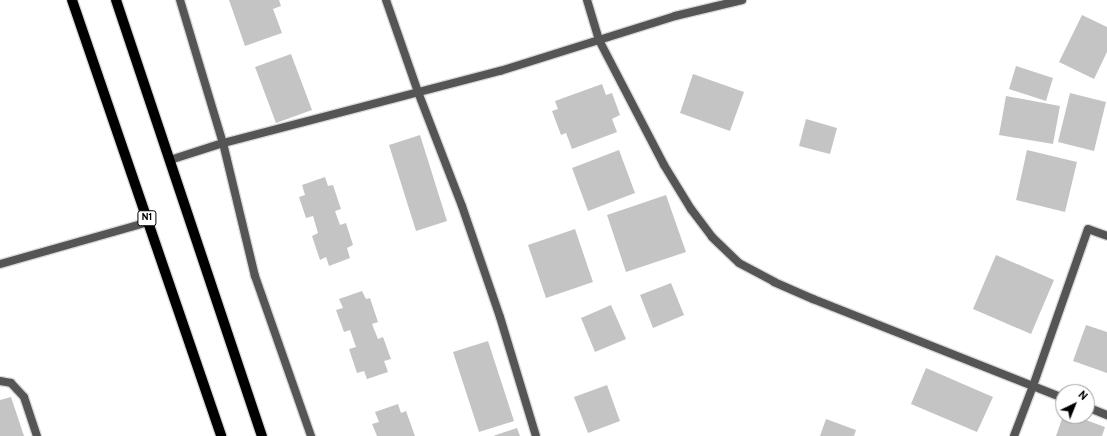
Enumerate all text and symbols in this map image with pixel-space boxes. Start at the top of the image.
road number: N1 [137,210,157,226]
north arrow [1055,384,1095,424]
text: N [1075,388,1090,404]

